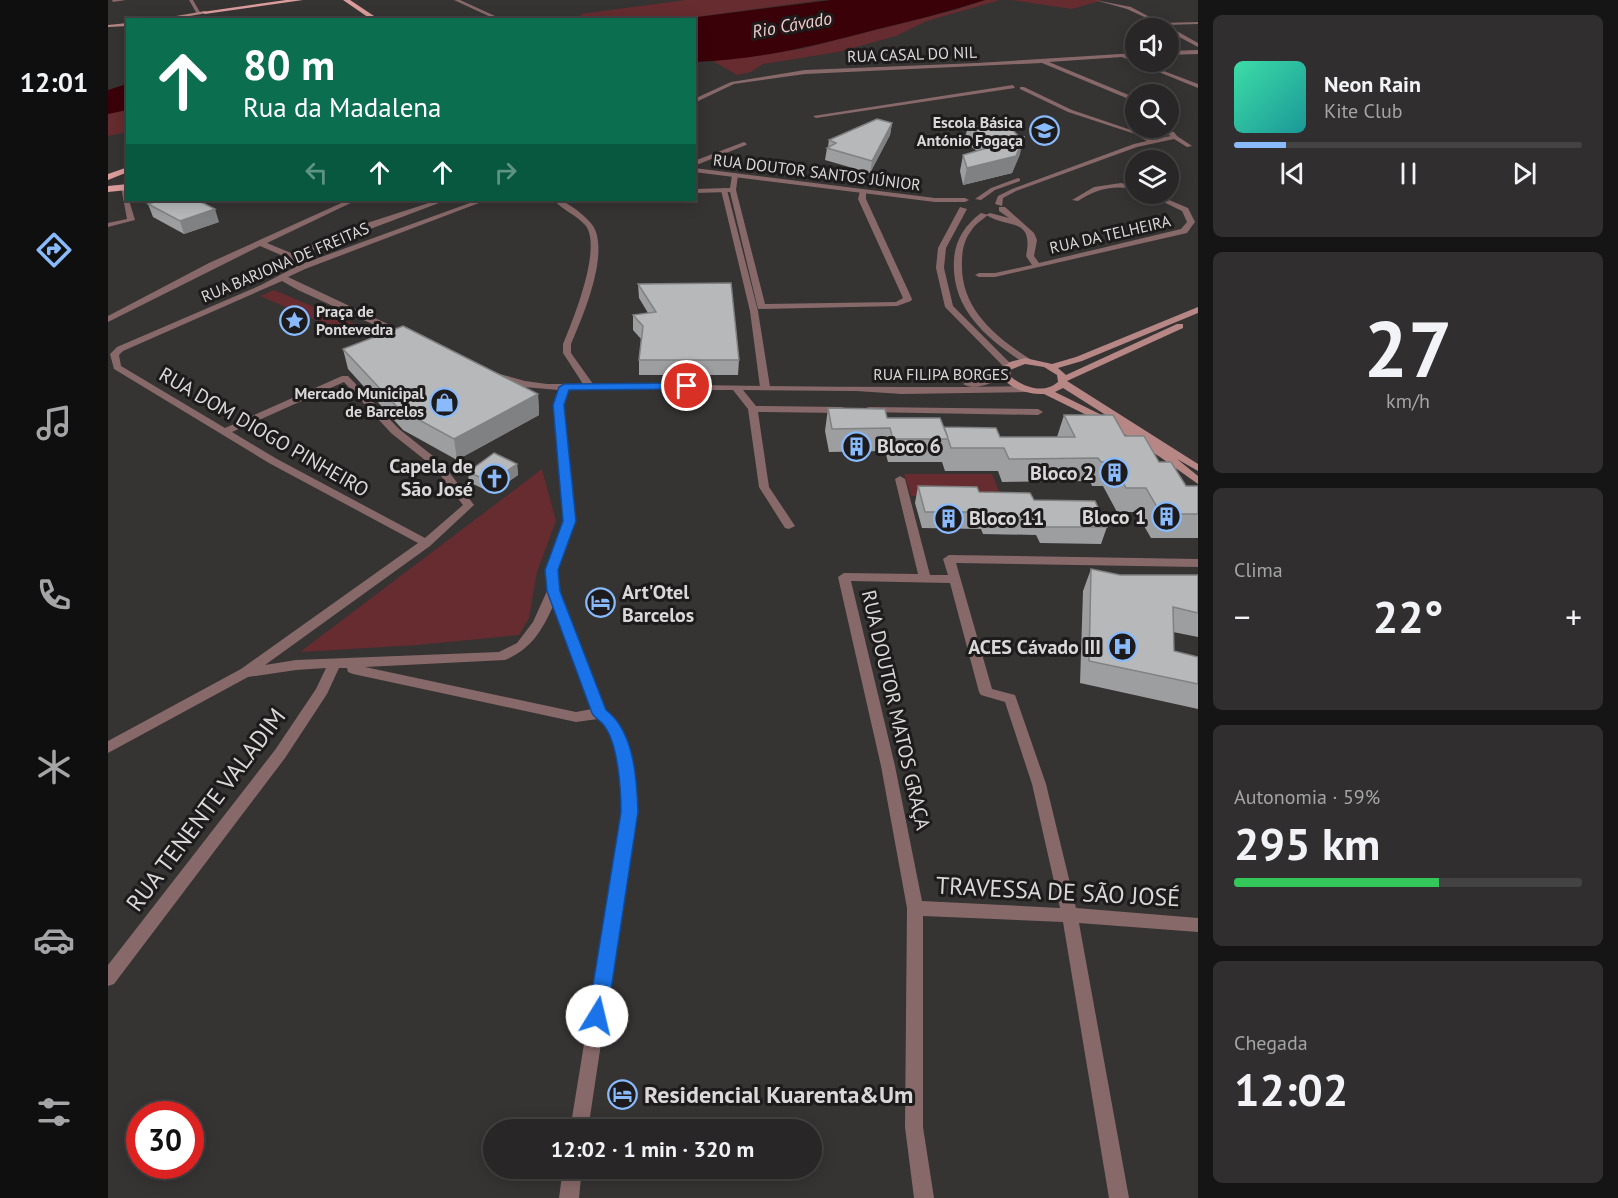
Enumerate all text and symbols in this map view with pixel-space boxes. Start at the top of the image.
water label: Rio Cávado [750,6,834,43]
map controls [1125,18,1179,204]
button: sound [1125,18,1179,72]
text: 80 m [243,37,335,92]
icon: ahead [144,42,222,120]
street label: RUA CASAL DO NIL [847,42,977,66]
text: 12:01 [20,65,88,99]
text: Neon Rain [1324,70,1421,98]
button: search [1125,84,1179,138]
text: Rua da Madalena [243,90,442,124]
text: Kite Club [1324,98,1402,124]
place label: Escola Básica António Fogaça [917,112,1023,150]
school or university icon: Escola Básica António Fogaça [1028,115,1060,147]
street label: RUA DOUTOR SANTOS JÚNIOR [712,149,922,195]
button: layers [1125,150,1179,204]
icon: left [300,156,333,189]
icon: ahead [363,156,396,189]
icon: ahead [426,156,459,189]
icon: right [489,156,522,189]
icon: previous [1276,157,1309,190]
icon: pause [1392,157,1425,190]
icon: next [1508,157,1541,190]
street label: RUA DA TELHEIRA [1048,210,1173,258]
street label: RUA BARJONA DE FREITAS [198,218,372,306]
icon: directions [33,229,75,271]
text: 27 [1364,298,1452,399]
place label: Praça de Pontevedra [316,301,393,339]
place icon: Praça de Pontevedra [279,304,311,336]
pin [661,360,712,411]
street label: RUA DOM DIOGO PINHEIRO [154,361,374,503]
street label: RUA FILIPA BORGES [873,364,1009,384]
icon: arrive [670,369,703,402]
place label: Mercado Municipal de Barcelos [294,383,424,421]
shop icon: Mercado Municipal de Barcelos [429,386,461,418]
text: km/h [1386,388,1430,414]
icon: music [33,402,75,444]
building icon: Bloco 6 [840,430,872,462]
place label: Bloco 6 [877,433,941,459]
place label: Capela de São José [389,453,473,502]
building icon: Bloco 2 [1099,457,1131,489]
place label: Bloco 2 [1030,460,1094,486]
church icon: Capela de São José [478,462,510,494]
building icon: Bloco 1 [1151,501,1183,533]
building icon: Bloco 11 [932,502,964,534]
place label: Bloco 1 [1082,504,1146,530]
place label: Bloco 11 [969,505,1044,531]
text: Clima [1234,557,1283,583]
icon: phone [33,574,75,616]
place label: Art'Otel Barcelos [622,579,694,628]
hotel icon: Art'Otel Barcelos [585,587,617,619]
text: 22° [1373,587,1443,645]
street label: RUA DOUTOR MATOS GRAÇA [856,588,936,833]
text: − [1234,595,1251,638]
text: + [1565,595,1582,638]
hospital icon: ACES Cávado III [1106,631,1138,663]
place label: ACES Cávado III [968,634,1101,660]
street label: RUA TENENTE VALADIM [119,702,292,918]
icon: climate [33,746,75,788]
text: Autonomia · 59% [1234,784,1380,810]
text: 295 km [1234,814,1380,872]
street label: TRAVESSA DE SÃO JOSÉ [935,870,1181,913]
icon: car [33,919,75,961]
position arrow [565,984,629,1048]
text: Chegada [1234,1030,1308,1056]
text: 12:02 [1234,1060,1348,1118]
hotel icon: Residencial Kuarenta&Um [607,1079,639,1111]
place label: Residencial Kuarenta&Um [644,1079,913,1110]
icon: filters [33,1091,75,1133]
speed limit sign: 30 [126,1101,204,1179]
text: 12:02 · 1 min · 320 m [551,1135,754,1163]

